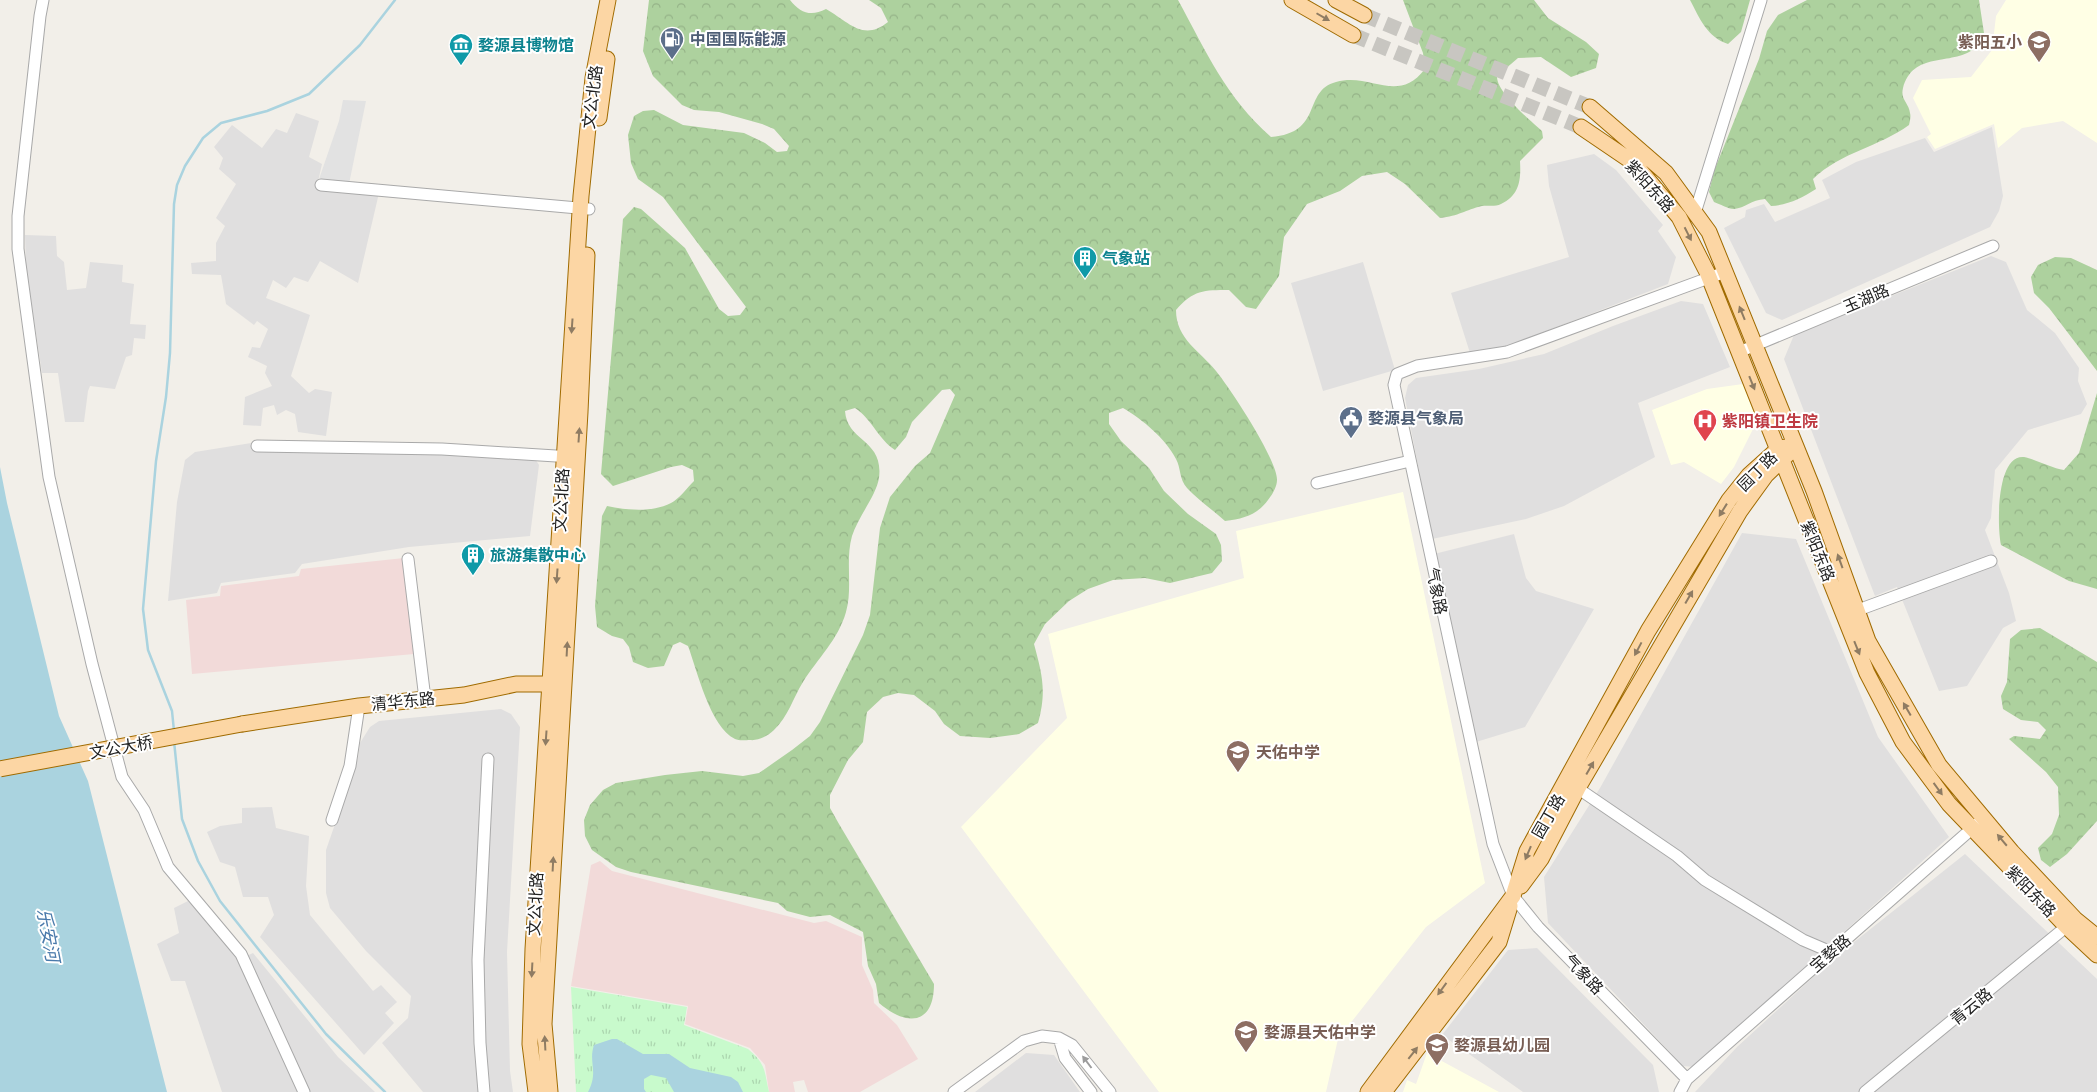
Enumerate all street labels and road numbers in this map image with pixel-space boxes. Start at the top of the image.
street label: 文公北路 [577,64,607,130]
street label: 紫阳东路 [1620,155,1680,217]
street label: 玉湖路 [1840,278,1892,318]
street label: 园丁路 [1732,446,1782,496]
street label: 文公北路 [548,467,574,533]
street label: 紫阳东路 [1796,517,1840,585]
street label: 气象路 [1421,565,1453,617]
street label: 清华东路 [370,687,436,715]
street label: 文公大桥 [88,731,154,763]
street label: 园丁路 [1526,790,1570,842]
street label: 紫阳东路 [2001,860,2061,922]
street label: 文公北路 [522,871,548,937]
street label: 宝婺路 [1805,929,1855,977]
street label: 气象路 [1559,949,1609,999]
street label: 青云路 [1945,982,1997,1030]

